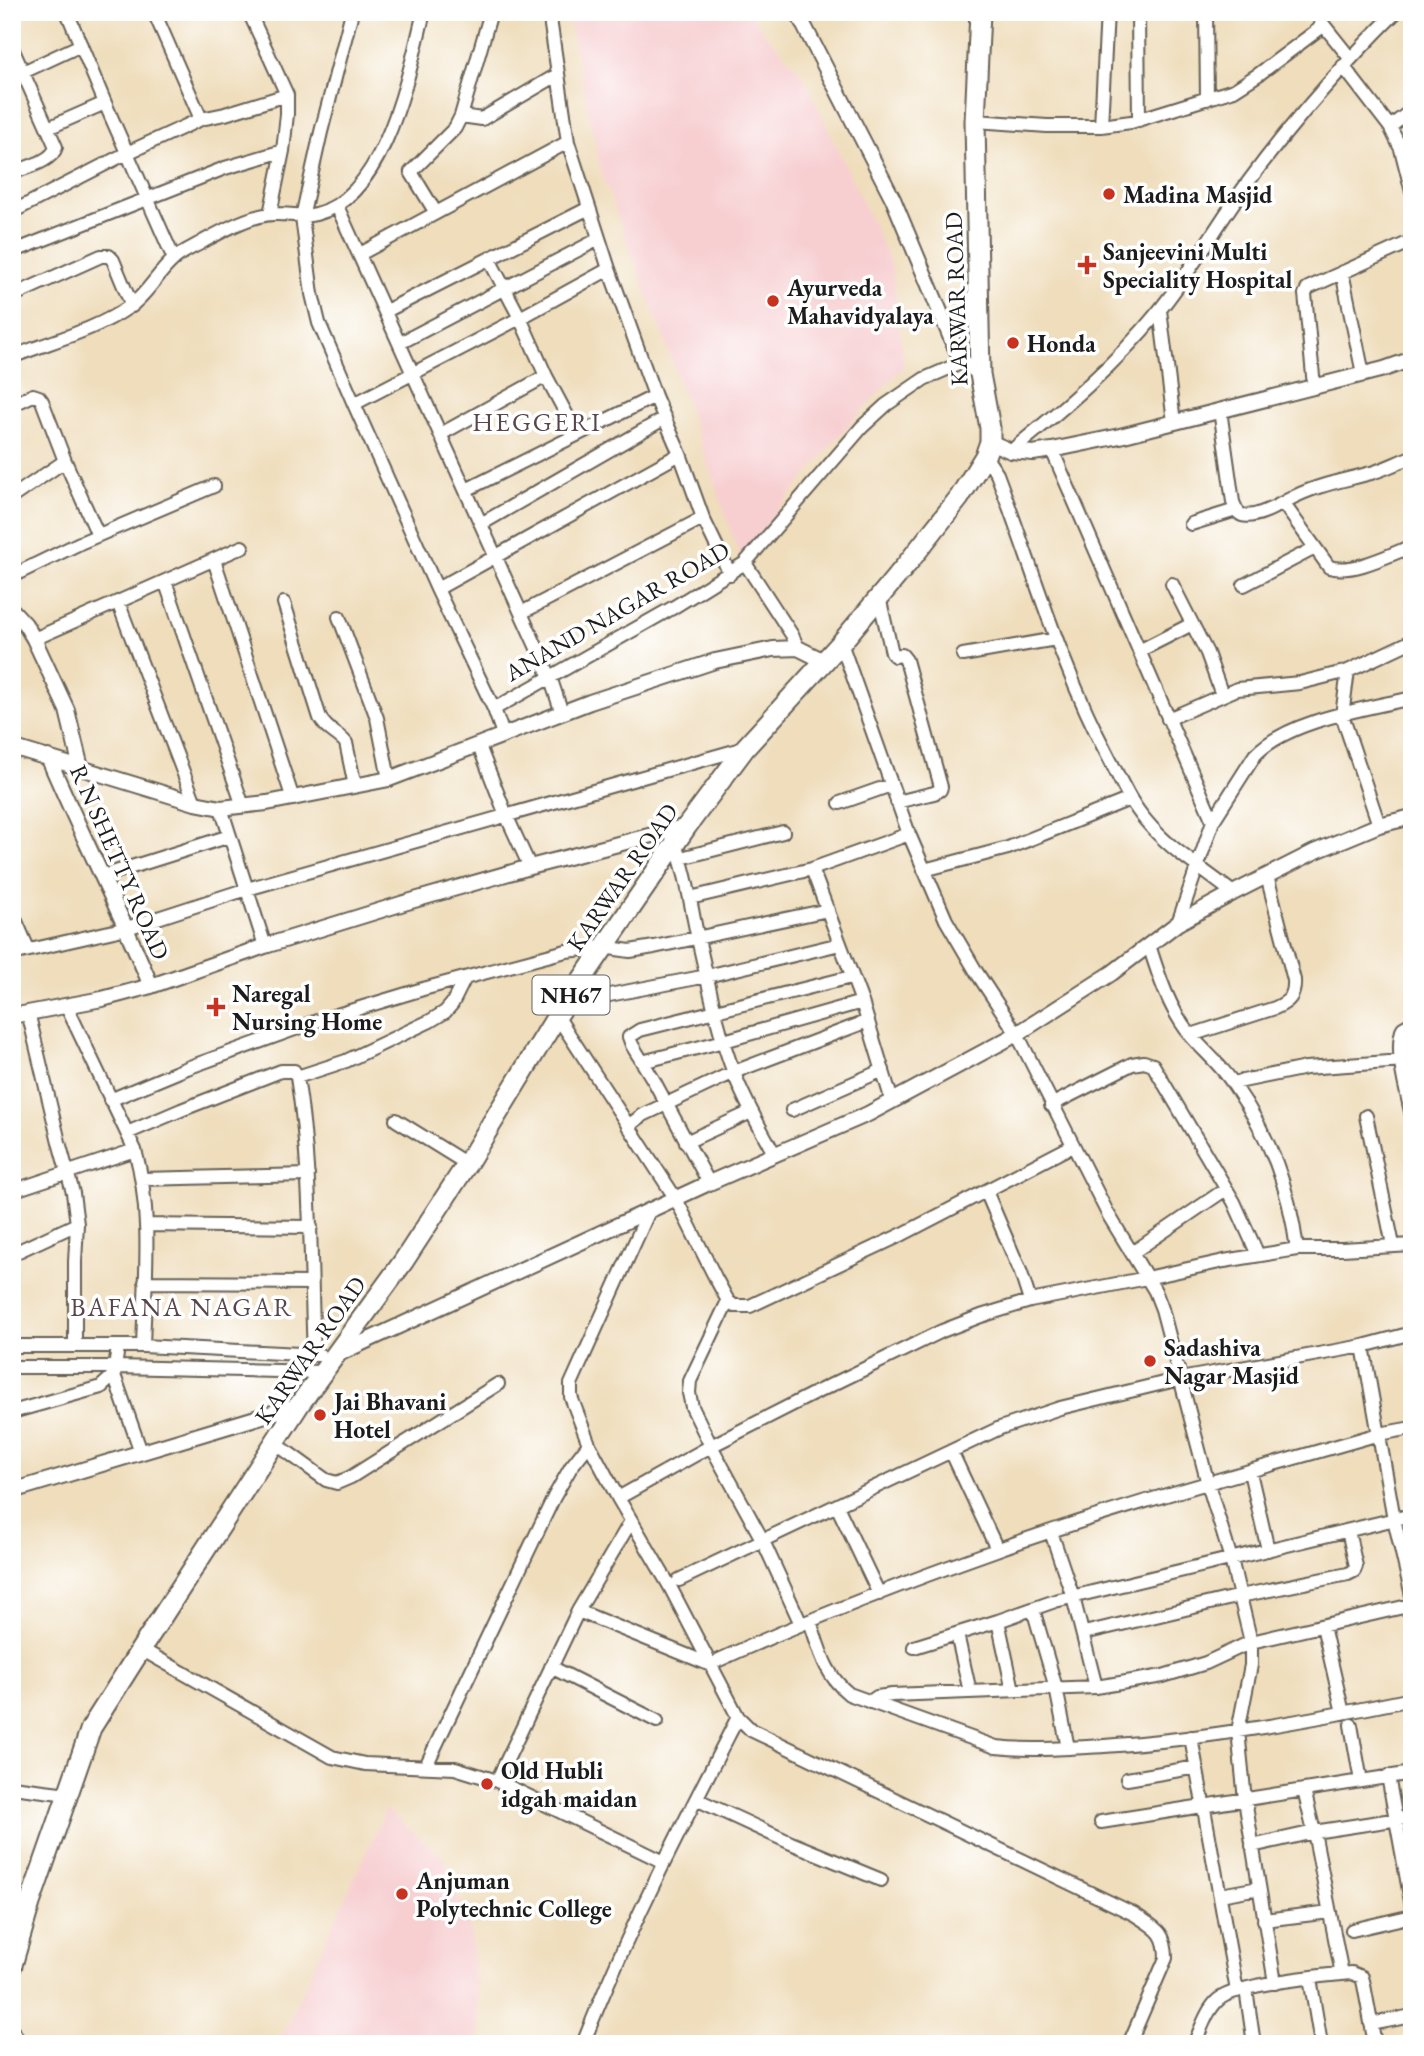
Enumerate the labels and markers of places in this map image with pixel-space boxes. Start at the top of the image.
place label: Madina Masjid [1123,179,1273,211]
marker: Madina Masjid [1101,186,1117,202]
place label: Sanjeevini Multi Speciality Hospital [1103,236,1292,296]
marker: Sanjeevini Multi Speciality Hospital [1077,255,1097,275]
place label: Ayurveda Mahavidyalaya [786,272,934,332]
marker: Ayurveda Mahavidyalaya [765,293,781,309]
place label: Honda [1027,328,1096,359]
marker: Honda [1005,335,1021,351]
place label: Naregal Nursing Home [232,978,382,1038]
marker: Naregal Nursing Home [206,997,226,1017]
place label: Sadashiva Nagar Masjid [1164,1332,1300,1392]
marker: Sadashiva Nagar Masjid [1142,1353,1158,1369]
place label: Jai Bhavani Hotel [332,1386,446,1445]
marker: Jai Bhavani Hotel [312,1407,328,1423]
place label: Old Hubli idgah maidan [501,1755,638,1815]
marker: Old Hubli idgah maidan [479,1776,495,1792]
place label: Anjuman Polytechnic College [415,1865,612,1925]
marker: Anjuman Polytechnic College [394,1886,410,1902]

